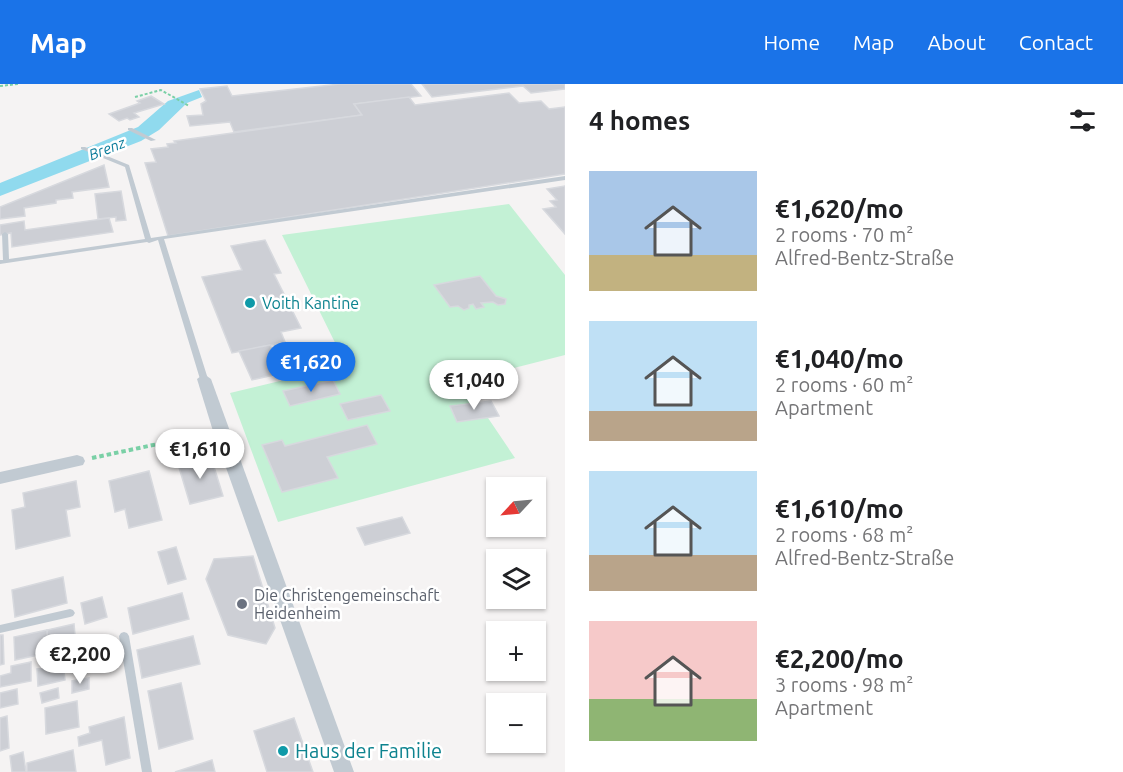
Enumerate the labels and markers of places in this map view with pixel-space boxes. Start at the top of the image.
place label: Voith Kantine [262,294,359,312]
marker: Voith Kantine [243,296,257,310]
pin: €1,620 [262,342,360,393]
pin: €1,040 [425,360,523,411]
pin: €1,610 [151,429,249,480]
place label: Die Christengemeinschaft Heidenheim [254,586,440,622]
marker: Die Christengemeinschaft Heidenheim [235,597,249,611]
pin: €2,200 [31,634,129,685]
place label: Haus der Familie [295,739,442,762]
marker: Haus der Familie [276,744,290,758]

